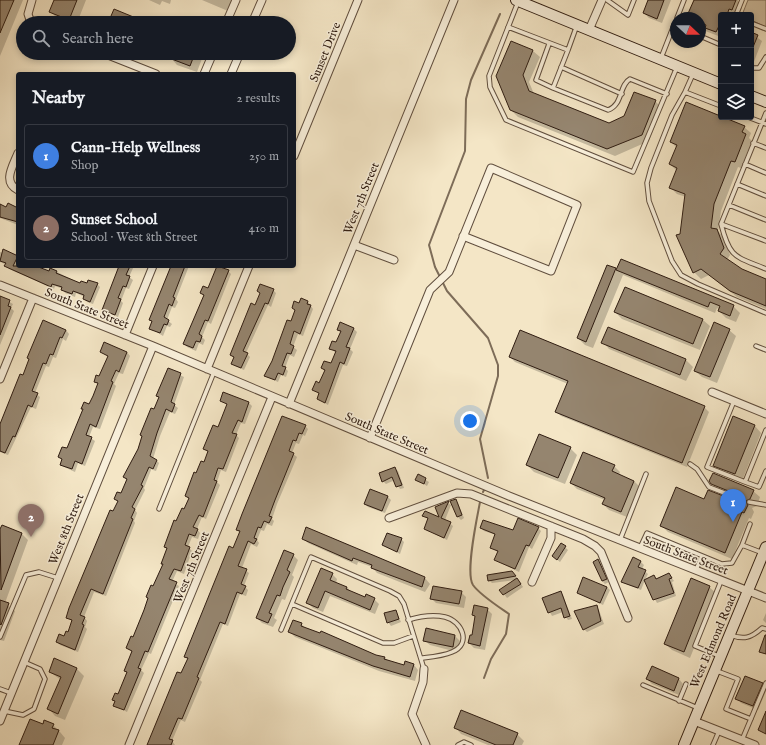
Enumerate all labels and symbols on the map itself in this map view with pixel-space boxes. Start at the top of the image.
north arrow [670,12,706,48]
street label: Sunset Drive [307,20,344,84]
street label: West 7th Street [340,160,383,236]
street label: South State Street [43,285,131,332]
street label: South State Street [343,409,431,458]
your location [460,411,480,431]
pin: 1 [720,489,746,522]
street label: West 8th Street [45,492,87,567]
pin: 2 [18,504,44,537]
street label: West 7th Street [170,529,213,605]
street label: South State Street [641,532,730,578]
street label: West Edmond Road [687,592,740,690]

